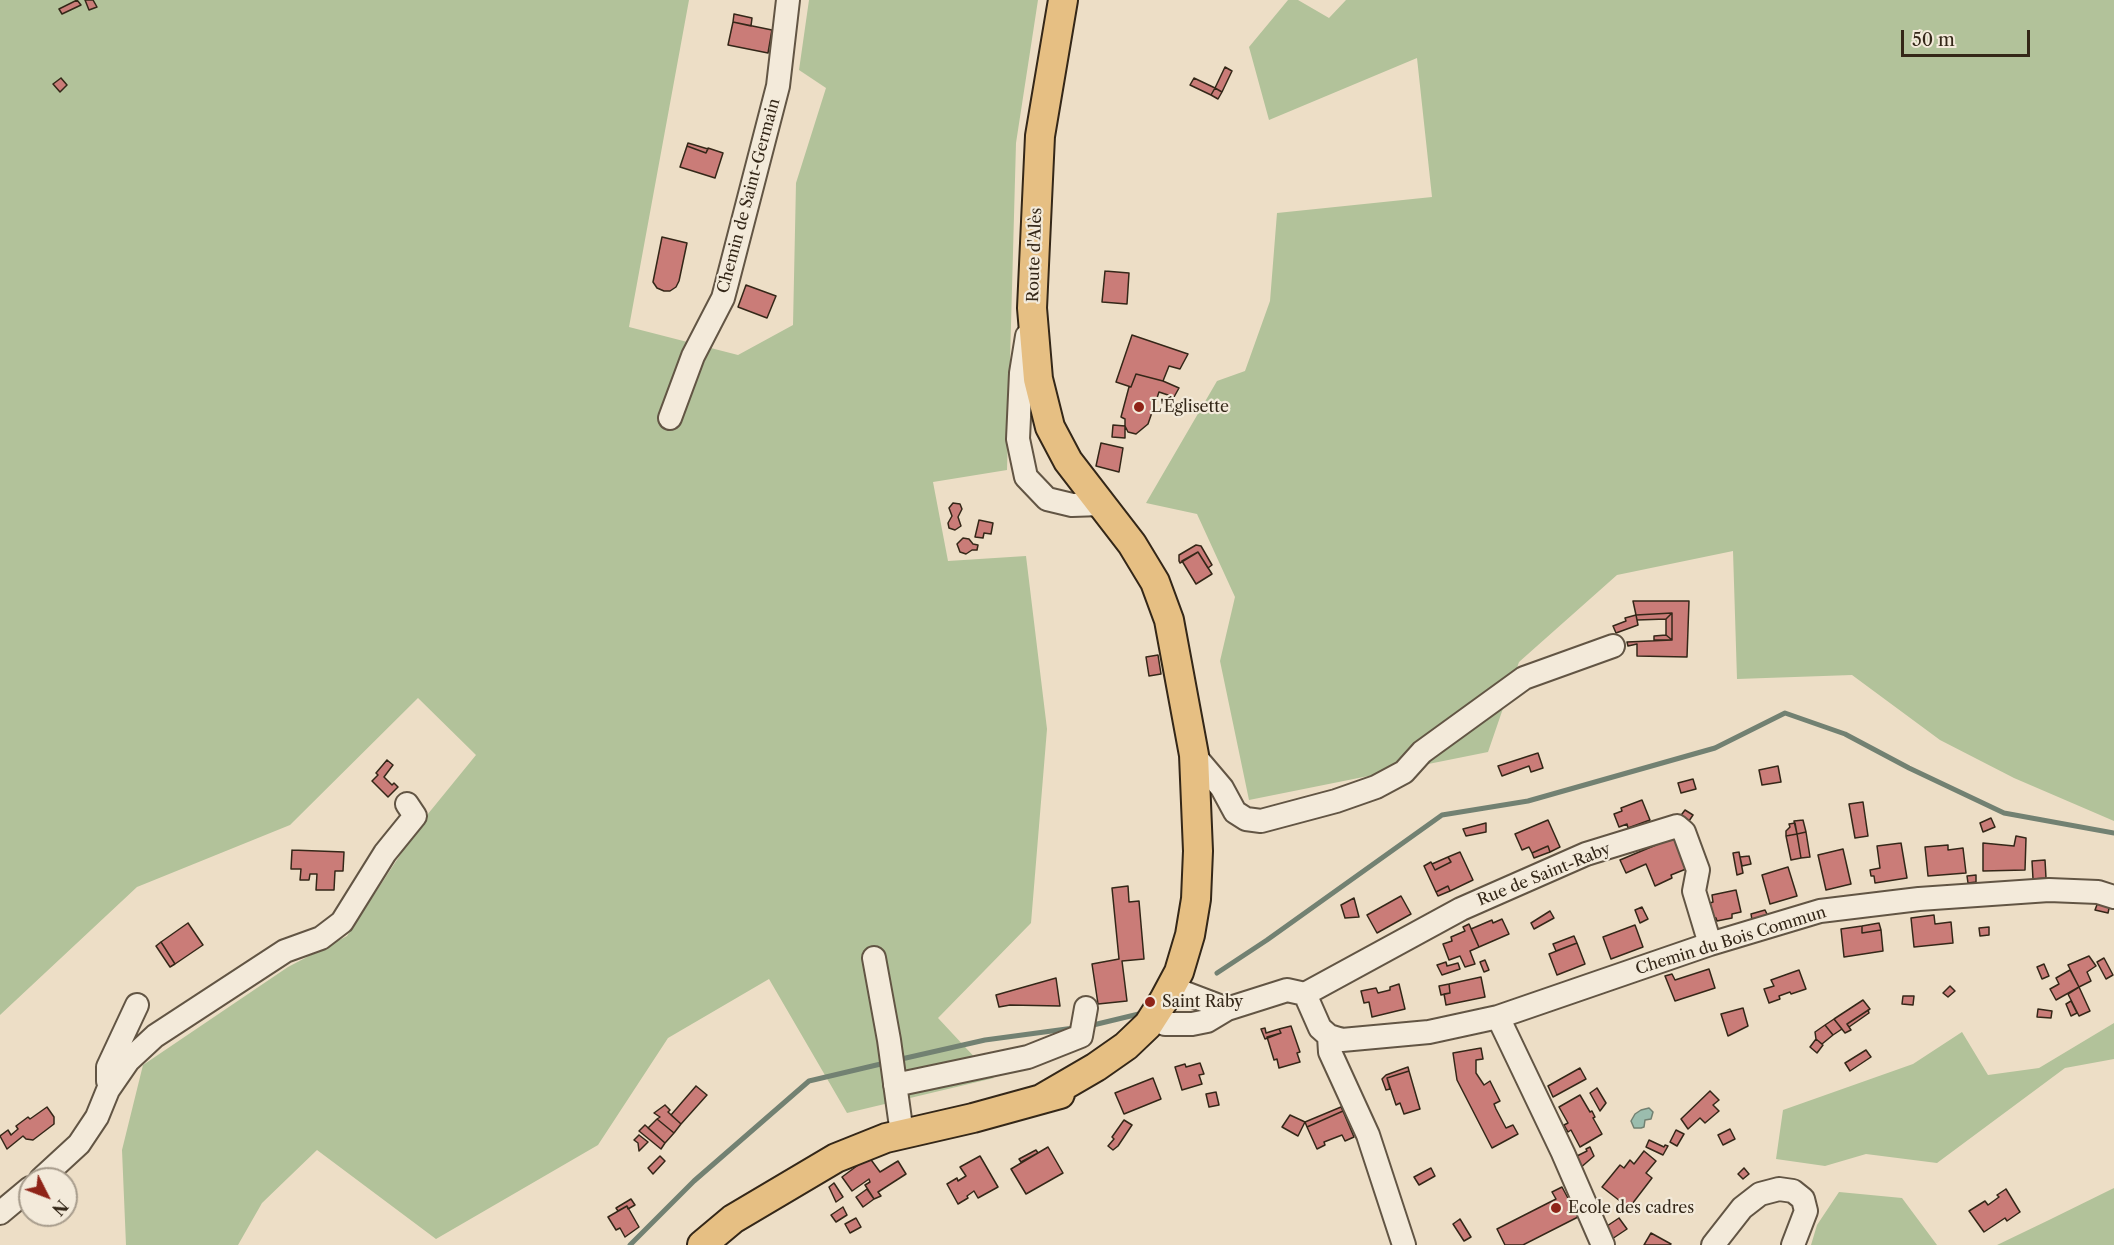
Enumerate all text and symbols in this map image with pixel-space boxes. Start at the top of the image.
scale bar [1904,18,2033,56]
text: 50 m [1912,29,1955,51]
street label: Chemin de Saint-Germain [714,96,784,296]
street label: Route d'Alès [1024,207,1046,303]
place label: L'Églisette [1151,397,1229,417]
marker: L'Églisette [1132,400,1146,414]
street label: Rue de Saint-Raby [1475,840,1613,910]
street label: Chemin du Bois Commun [1633,903,1829,979]
place label: Saint Raby [1162,992,1243,1012]
marker: Saint Raby [1143,995,1157,1009]
north arrow [18,1167,78,1227]
text: N [48,1196,72,1220]
place label: Ecole des cadres [1568,1198,1694,1218]
marker: Ecole des cadres [1549,1201,1563,1215]

